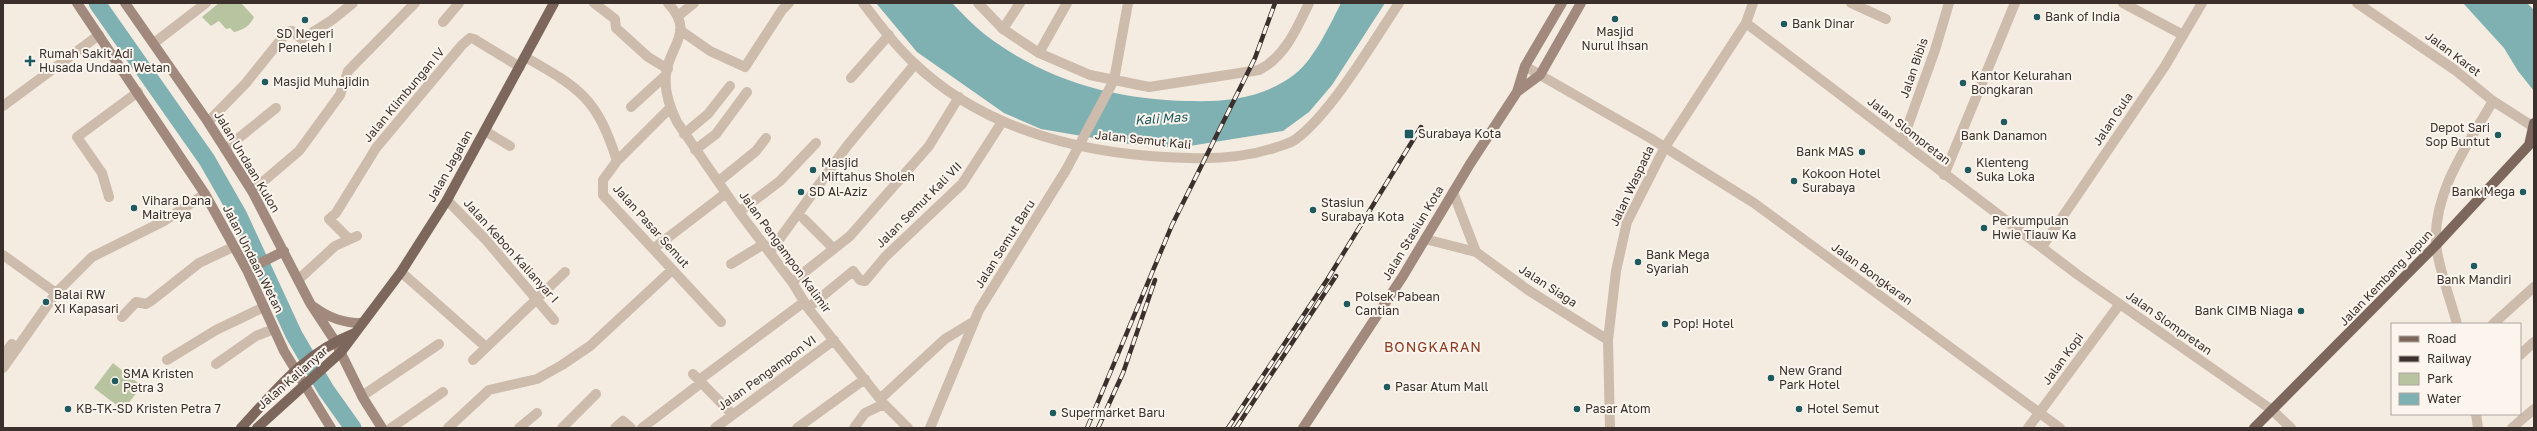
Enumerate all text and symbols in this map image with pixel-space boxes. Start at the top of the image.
place label: Bank of India [2045,9,2120,24]
marker: Bank of India [2032,12,2042,22]
marker: Masjid Nurul Ihsan [1610,14,1620,24]
marker: SD Negeri Peneleh I [300,15,310,25]
place label: Bank Dinar [1792,16,1855,31]
marker: Bank Dinar [1779,19,1789,29]
place label: Masjid Nurul Ihsan [1582,24,1648,53]
place label: SD Negeri Peneleh I [276,26,334,55]
street label: Jalan Karet [2423,28,2484,79]
street label: Jalan Bibis [1896,36,1931,100]
street label: Jalan Klimbungan IV [360,44,447,145]
place label: Rumah Sakit Adi Husada Undaan Wetan [39,46,170,75]
marker: Rumah Sakit Adi Husada Undaan Wetan [24,55,36,67]
place label: Kantor Kelurahan Bongkaran [1971,68,2072,97]
place label: Masjid Muhajidin [273,74,369,89]
marker: Masjid Muhajidin [260,77,270,87]
marker: Kantor Kelurahan Bongkaran [1958,78,1968,88]
street label: Jalan Gula [2089,89,2136,148]
street label: Jalan Slompretan [1865,93,1954,168]
street label: Jalan Undaan Kulon [211,108,284,215]
water label: Kali Mas [1134,108,1189,128]
marker: Bank Danamon [1999,117,2009,127]
place label: Depot Sari Sop Buntut [2425,120,2490,149]
place label: Surabaya Kota [1418,126,1501,141]
street label: Jalan Jagalan [424,127,476,204]
street label: Jalan Semut Kali [1094,127,1192,152]
marker: Surabaya Kota [1403,128,1415,140]
place label: Bank Danamon [1961,128,2047,143]
marker: Depot Sari Sop Buntut [2493,130,2503,140]
street label: Jalan Waspada [1606,143,1657,228]
place label: Bank MAS [1796,144,1854,159]
marker: Bank MAS [1857,147,1867,157]
place label: Masjid Miftahus Sholeh [821,155,915,184]
place label: Klenteng Suka Loka [1976,155,2035,184]
street label: Jalan Semut Kali VII [873,159,965,251]
marker: Masjid Miftahus Sholeh [808,165,818,175]
marker: Klenteng Suka Loka [1963,165,1973,175]
place label: Kokoon Hotel Surabaya [1802,166,1881,195]
marker: Kokoon Hotel Surabaya [1789,176,1799,186]
street label: Jalan Pasar Semut [610,181,693,271]
street label: Jalan Stasiun Kota [1378,183,1447,283]
place label: SD Al-Aziz [809,184,867,199]
place label: Bank Mega [2452,184,2515,199]
marker: SD Al-Aziz [796,187,806,197]
marker: Bank Mega [2518,187,2528,197]
street label: Jalan Pengampon Kalimir [736,188,835,316]
place label: Vihara Dana Maitreya [142,193,211,222]
place label: Stasiun Surabaya Kota [1321,195,1404,224]
street label: Jalan Kebon Kalianyar I [461,196,562,306]
street label: Jalan Semut Baru [971,197,1038,291]
street label: Jalan Undaan Wetan [220,202,287,315]
marker: Vihara Dana Maitreya [129,203,139,213]
marker: Stasiun Surabaya Kota [1308,205,1318,215]
place label: Perkumpulan Hwie Tiauw Ka [1992,213,2076,242]
marker: Perkumpulan Hwie Tiauw Ka [1979,223,1989,233]
street label: Jalan Kembang Jepun [2336,227,2435,329]
street label: Jalan Bongkaran [1829,239,1916,308]
place label: Bank Mega Syariah [1646,247,1709,276]
marker: Bank Mega Syariah [1633,257,1643,267]
street label: Jalan Siaga [1516,261,1580,310]
marker: Bank Mandiri [2469,261,2479,271]
place label: Bank Mandiri [2437,272,2511,287]
place label: Balai RW XI Kapasari [54,287,119,316]
street label: Jalan Slompretan [2123,287,2215,358]
place label: Polsek Pabean Cantian [1355,289,1440,318]
marker: Balai RW XI Kapasari [41,297,51,307]
marker: Polsek Pabean Cantian [1342,299,1352,309]
place label: Bank CIMB Niaga [2194,303,2293,318]
marker: Bank CIMB Niaga [2296,306,2306,316]
place label: Pop! Hotel [1673,316,1734,331]
marker: Pop! Hotel [1660,319,1670,329]
legend [2391,323,2521,415]
street label: Jalan Kopi [2039,330,2086,387]
text: Road [2427,331,2456,346]
street label: Jalan Pengampon VI [715,332,819,413]
district label: BONGKARAN [1384,338,1482,355]
street label: Jalan Kalianyar [254,343,331,412]
text: Railway [2427,351,2472,366]
place label: New Grand Park Hotel [1779,363,1842,392]
place label: SMA Kristen Petra 3 [123,366,194,395]
text: Park [2427,371,2453,386]
marker: New Grand Park Hotel [1766,373,1776,383]
marker: SMA Kristen Petra 3 [110,376,120,386]
place label: Pasar Atum Mall [1395,379,1489,394]
marker: Pasar Atum Mall [1382,382,1392,392]
text: Water [2427,391,2461,406]
place label: KB-TK-SD Kristen Petra 7 [76,401,221,416]
place label: Pasar Atom [1585,401,1651,416]
place label: Hotel Semut [1807,401,1879,416]
marker: KB-TK-SD Kristen Petra 7 [63,404,73,414]
marker: Pasar Atom [1572,404,1582,414]
marker: Hotel Semut [1794,404,1804,414]
place label: Supermarket Baru [1061,405,1165,420]
marker: Supermarket Baru [1048,408,1058,418]

